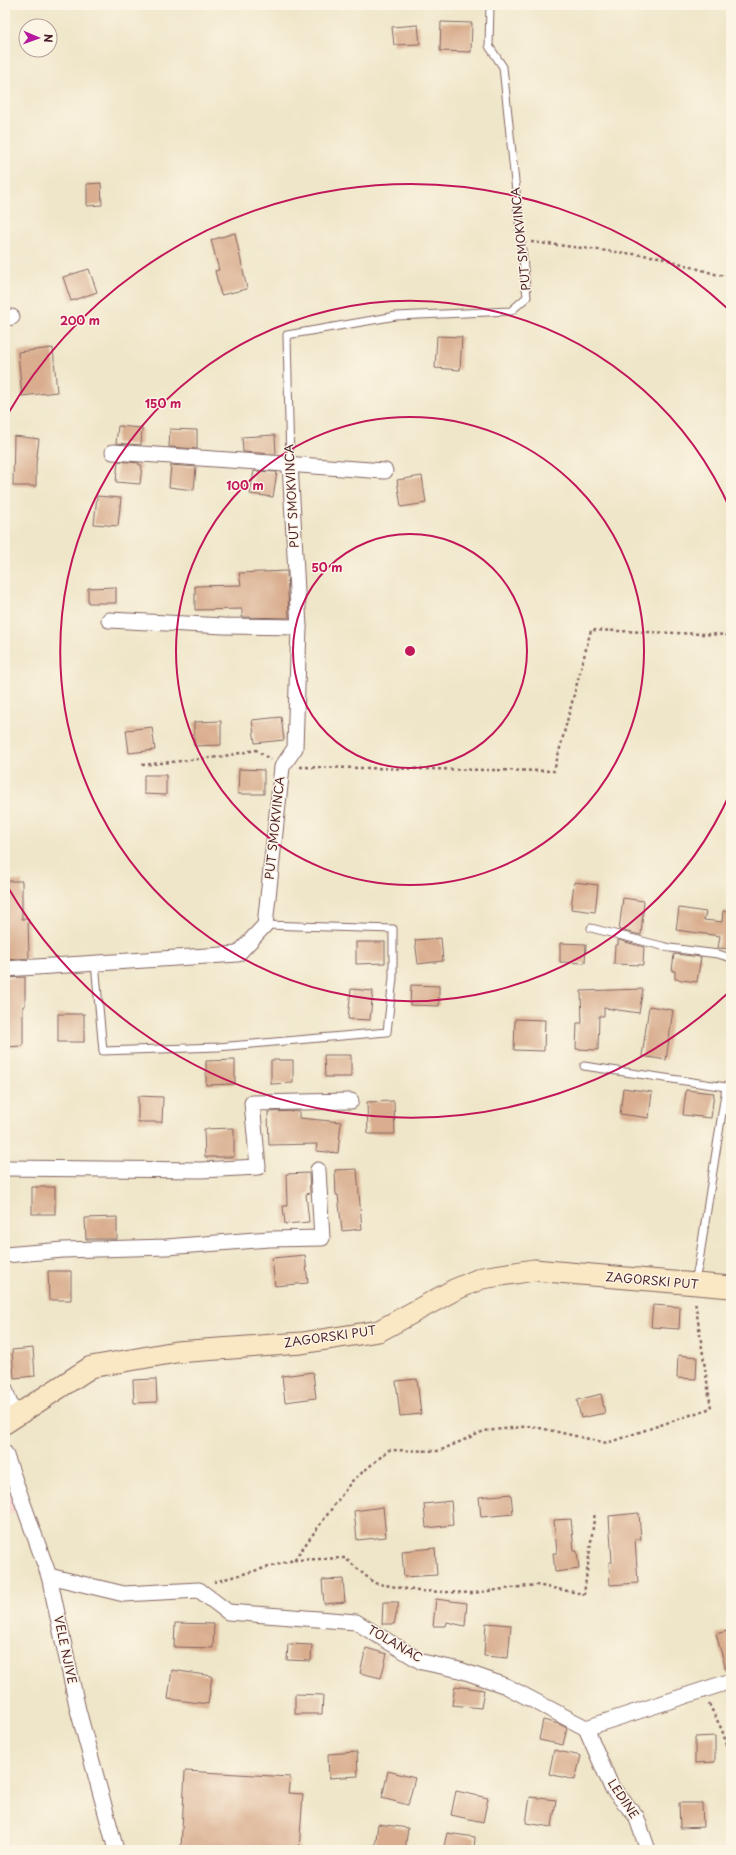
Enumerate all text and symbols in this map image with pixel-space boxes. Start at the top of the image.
north arrow [18,18,58,58]
text: N [40,34,57,43]
street label: PUT SMOKVINCA [506,187,534,292]
text: 200 m [60,311,100,329]
text: 150 m [145,394,181,412]
street label: PUT SMOKVINCA [279,444,303,548]
text: 100 m [226,476,264,494]
text: 50 m [311,558,343,576]
centre of rings [403,644,417,658]
street label: PUT SMOKVINCA [260,775,288,880]
street label: ZAGORSKI PUT [605,1267,700,1293]
street label: ZAGORSKI PUT [282,1321,378,1351]
street label: VELE NJIVE [50,1614,82,1685]
street label: TOLANAC [365,1620,426,1666]
street label: LEDINE [604,1775,644,1822]

